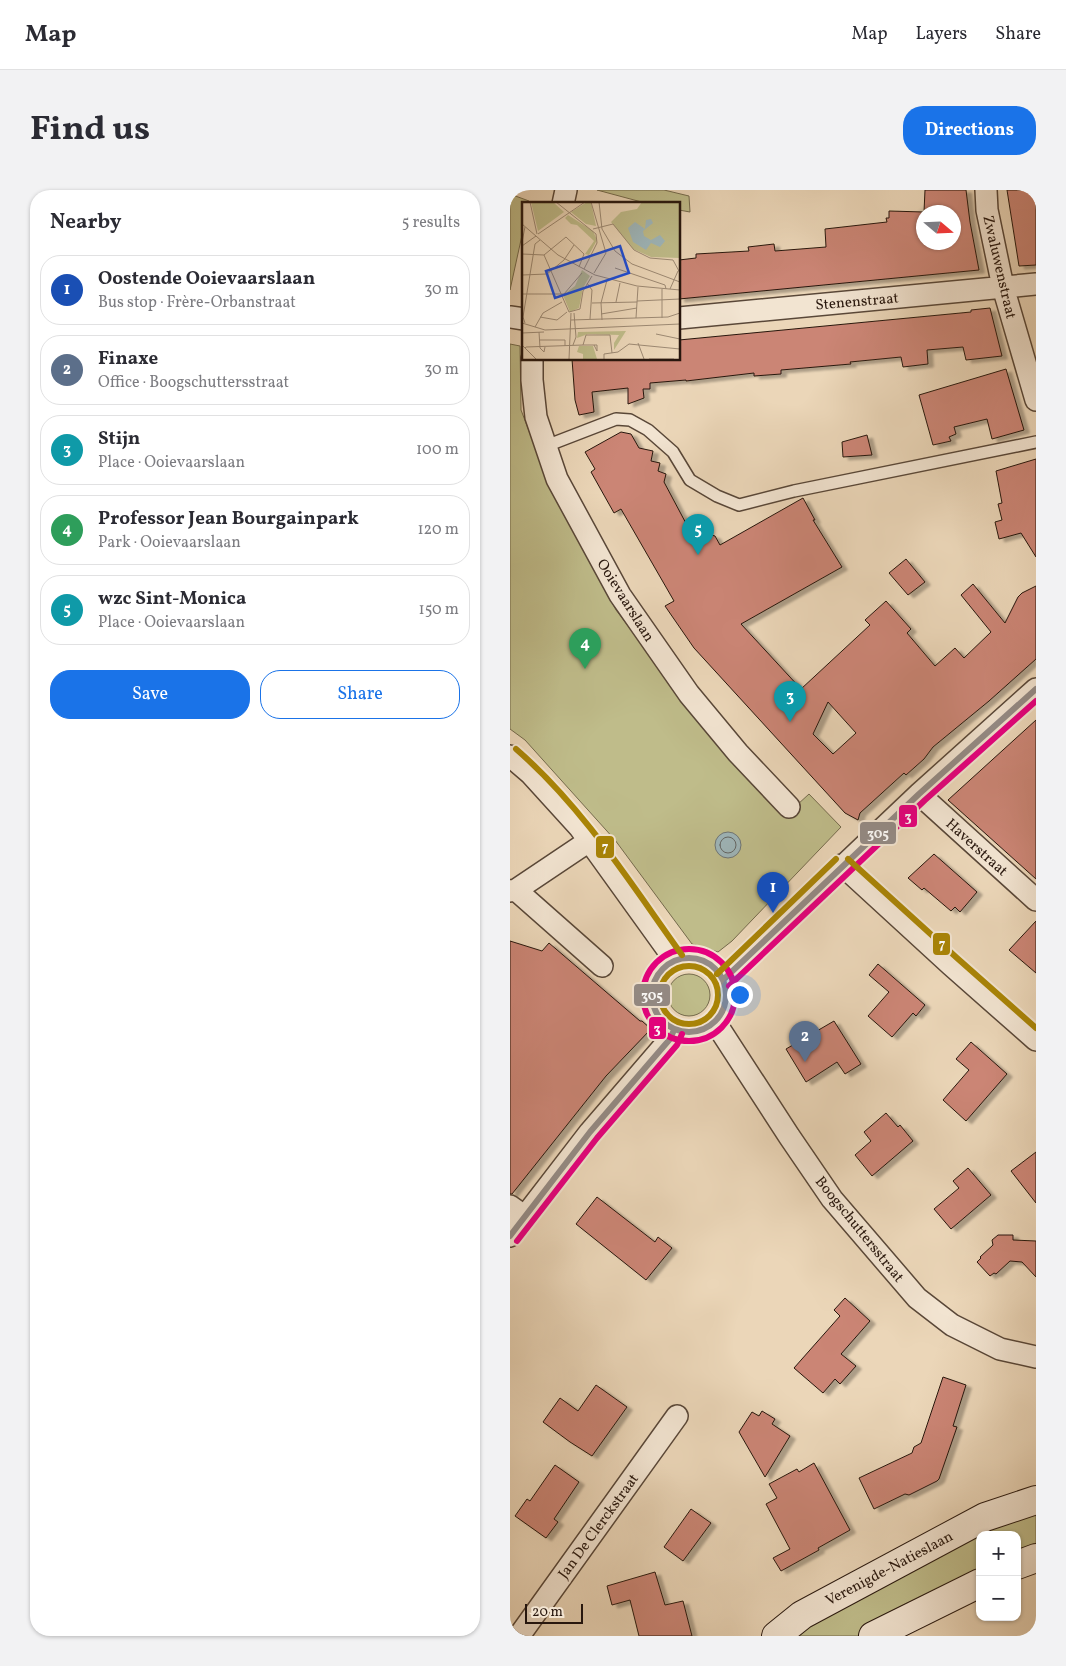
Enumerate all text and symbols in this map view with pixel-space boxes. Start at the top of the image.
text: Map [25,18,76,52]
text: Map [851,22,887,47]
text: Layers [915,22,967,47]
text: Share [995,22,1041,47]
text: Find us [30,106,150,154]
button: Directions [903,106,1036,155]
inset map [522,202,680,360]
north arrow [916,205,961,250]
text: Nearby [50,208,121,237]
text: 5 results [402,212,460,234]
street label: Zwaluwenstraat [976,213,1021,321]
text: Oostende Ooievaarslaan [98,266,315,292]
text: 1 [64,279,70,301]
text: 30 m [424,279,459,301]
street label: Stenenstraat [815,288,900,317]
text: Bus stop · Frère-Orbanstraat [98,292,296,314]
text: Finaxe [98,346,158,372]
text: 2 [63,359,71,381]
text: 30 m [424,359,459,381]
text: Office · Boogschuttersstraat [98,372,289,394]
text: Stijn [98,426,140,452]
text: 3 [63,439,71,461]
text: 100 m [416,439,459,461]
text: Place · Ooievaarslaan [98,452,245,474]
text: Professor Jean Bourgainpark [98,506,359,532]
pin: 5 [682,514,714,555]
text: 4 [62,519,72,541]
text: 120 m [417,519,459,541]
text: Park · Ooievaarslaan [98,532,241,554]
street label: Ooievaarslaan [591,555,659,646]
text: wzc Sint-Monica [98,586,246,612]
text: 5 [63,599,71,621]
text: 150 m [418,599,459,621]
text: Place · Ooievaarslaan [98,612,245,634]
pin: 4 [569,628,601,669]
button: Save [50,670,250,719]
button: Share [260,670,460,719]
pin: 3 [774,681,806,722]
line badge: 3 [898,804,918,828]
text: 3 [904,808,912,827]
street label: Haverstraat [940,814,1012,882]
line badge: 305 [859,821,897,845]
text: 305 [867,825,889,844]
line badge: 7 [595,835,615,859]
text: 7 [602,839,609,858]
pin: 1 [757,872,789,913]
line badge: 7 [932,932,951,956]
text: 7 [939,936,946,955]
your location [727,982,753,1008]
line badge: 305 [633,983,671,1007]
text: 305 [641,987,663,1006]
line badge: 3 [648,1016,667,1040]
text: 3 [653,1020,661,1039]
pin: 2 [789,1021,821,1062]
street label: Boogschuttersstraat [809,1172,908,1288]
street label: Jan De Clerckstraat [554,1470,645,1584]
street label: Verenigde-Natieslaan [822,1527,957,1612]
map controls [976,1531,1021,1621]
button: + [976,1531,1021,1576]
button: − [976,1576,1021,1621]
scale bar [525,1601,582,1624]
text: 20 m [532,1603,563,1622]

